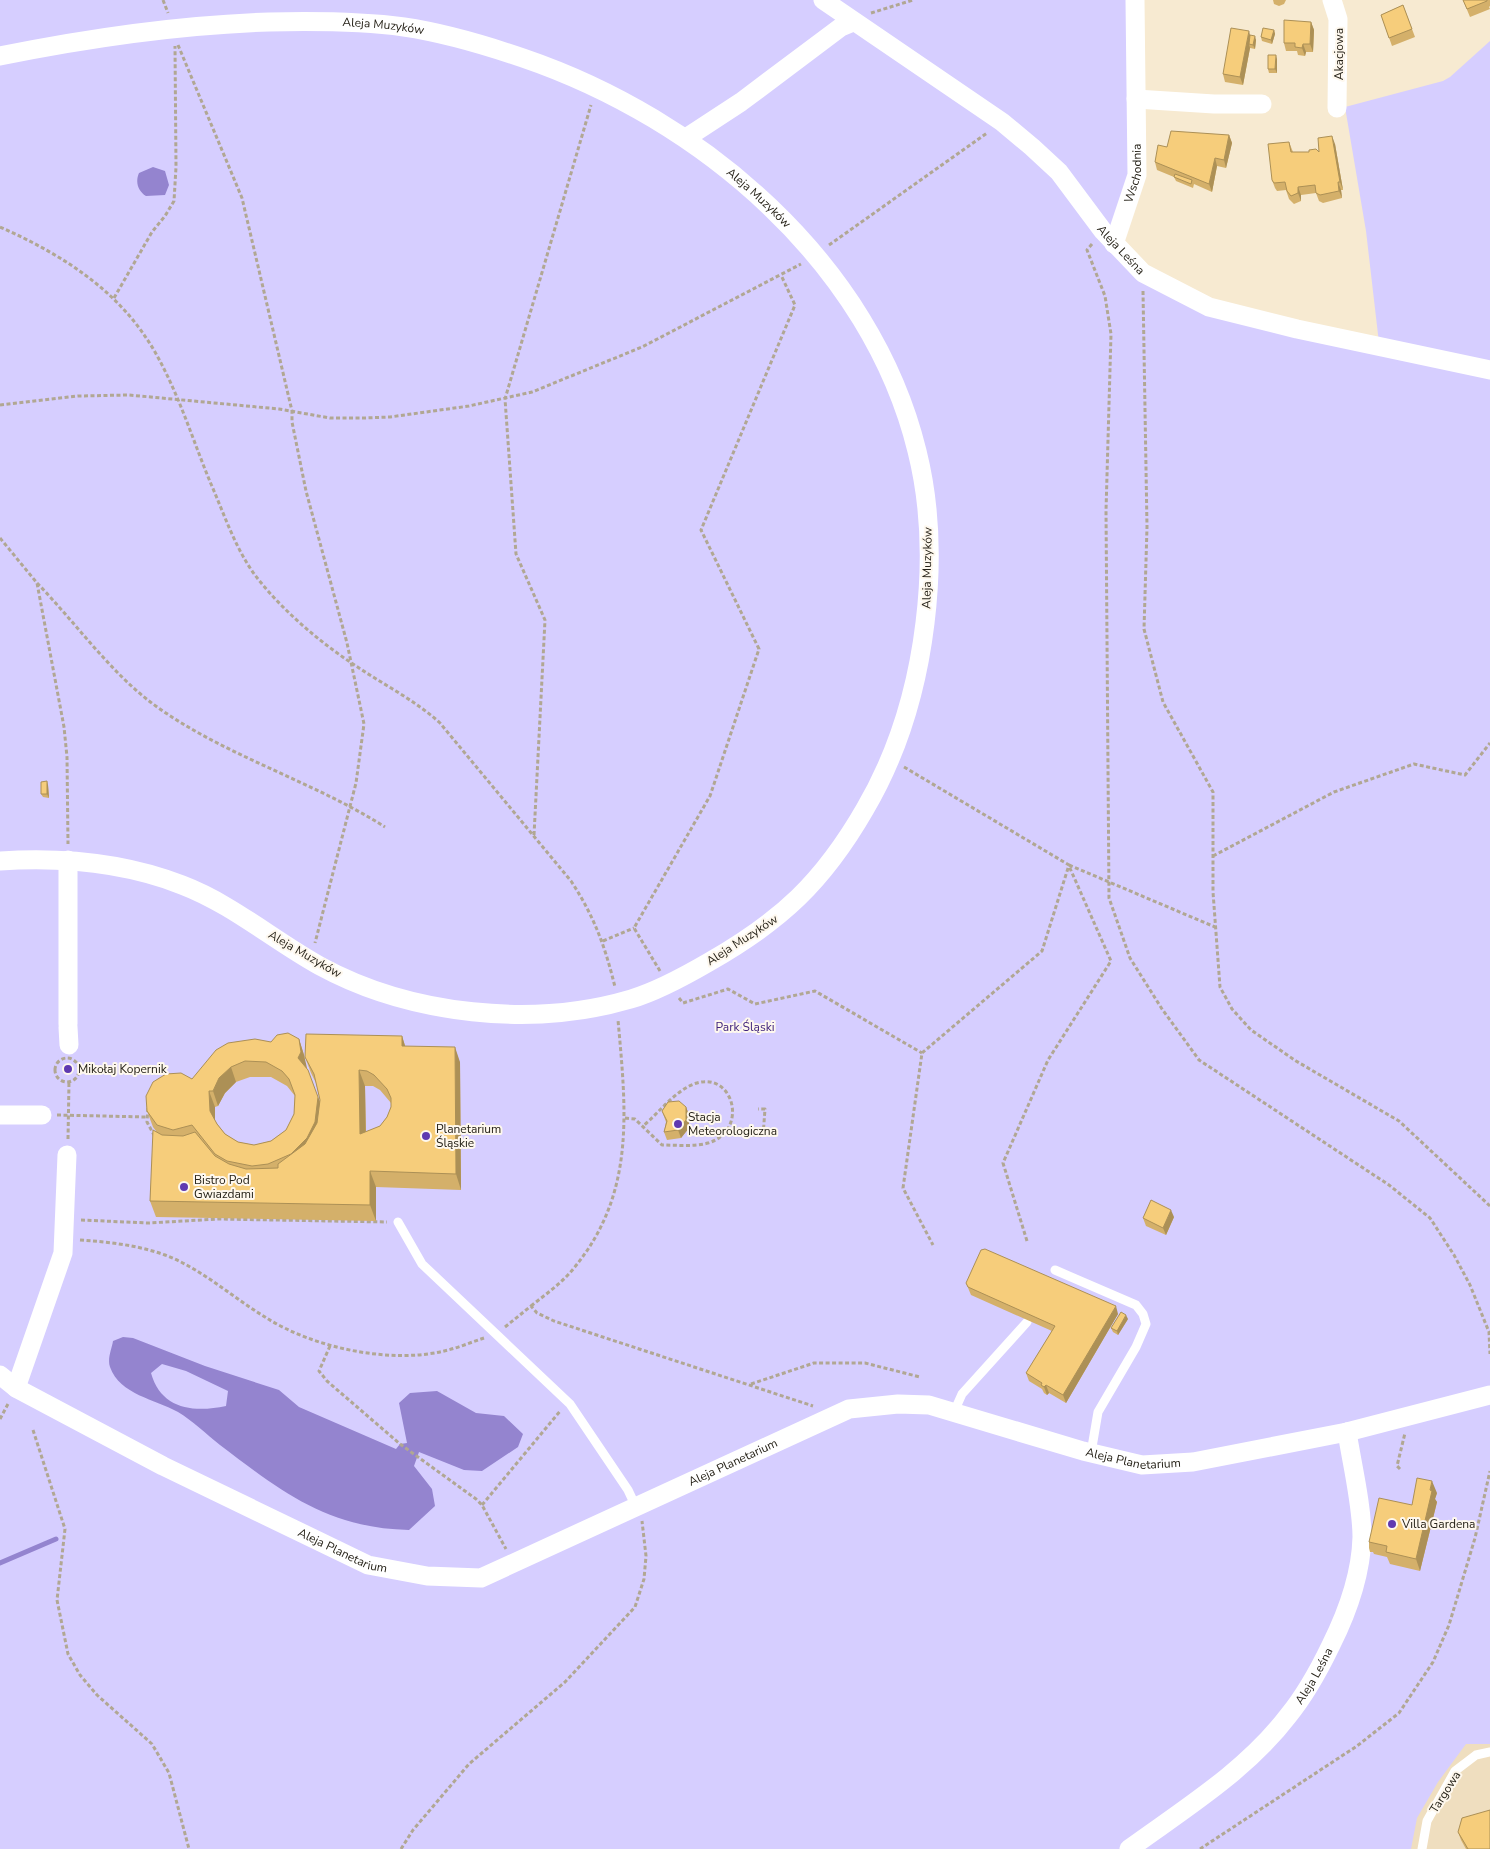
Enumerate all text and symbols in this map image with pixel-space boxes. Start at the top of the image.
street label: Aleja Muzyków [342,14,426,38]
street label: Akacjowa [1331,28,1347,80]
street label: Wschodnia [1120,143,1145,205]
street label: Aleja Muzyków [723,164,795,231]
street label: Aleja Leśna [1093,222,1148,278]
street label: Aleja Muzyków [918,527,936,609]
street label: Aleja Muzyków [703,911,781,969]
street label: Aleja Muzyków [265,927,345,981]
park label: Park Śląski [716,1019,774,1035]
place label: Mikołaj Kopernik [78,1061,168,1077]
marker: Mikołaj Kopernik [62,1063,74,1075]
place label: Stacja Meteorologiczna [688,1109,777,1139]
marker: Stacja Meteorologiczna [672,1118,684,1130]
place label: Planetarium Śląskie [436,1121,501,1151]
marker: Planetarium Śląskie [420,1130,432,1142]
place label: Bistro Pod Gwiazdami [194,1172,254,1202]
marker: Bistro Pod Gwiazdami [178,1181,190,1193]
street label: Aleja Planetarium [686,1435,780,1490]
street label: Aleja Planetarium [1084,1444,1181,1473]
place label: Villa Gardena [1401,1516,1475,1532]
marker: Villa Gardena [1386,1518,1398,1530]
street label: Aleja Planetarium [295,1524,389,1576]
street label: Aleja Leśna [1291,1645,1336,1707]
street label: Targowa [1426,1768,1464,1816]

